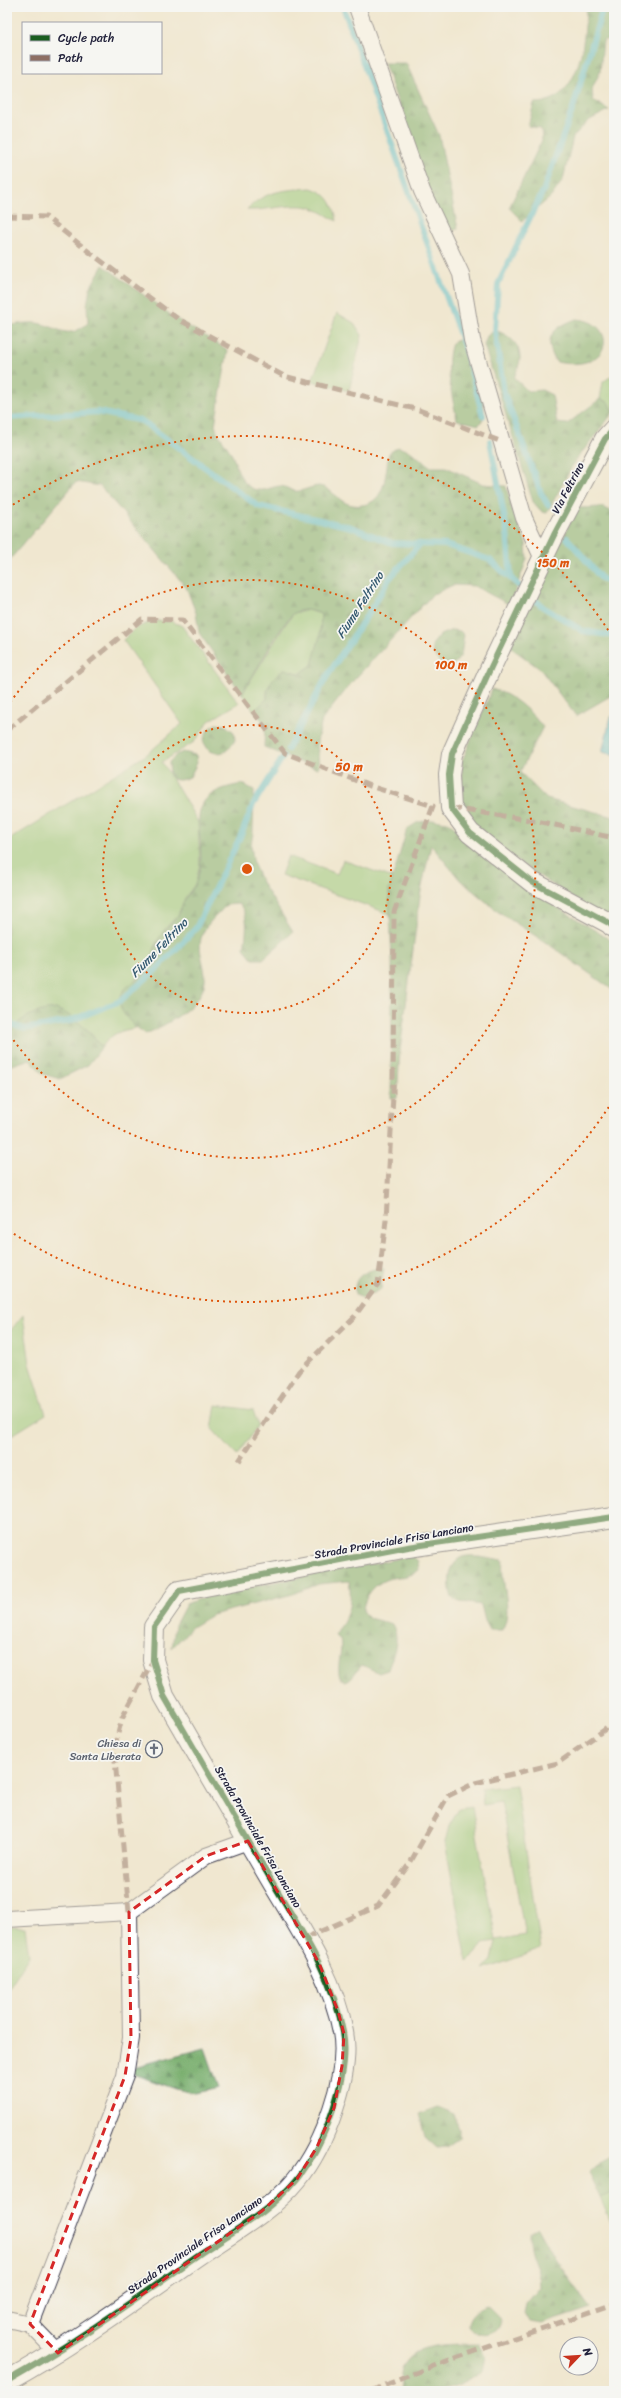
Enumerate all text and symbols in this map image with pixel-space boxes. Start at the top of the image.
legend [22,22,162,74]
text: Cycle path [58,27,114,49]
text: Path [58,47,83,69]
street label: Via Feltrino [546,458,590,517]
text: 150 m [537,552,570,574]
water label: Fiume Feltrino [330,566,390,643]
text: 100 m [435,654,468,676]
text: 50 m [335,756,363,778]
centre of rings [240,862,254,876]
water label: Fiume Feltrino [125,912,194,983]
street label: Strada Provinciale Frisa Lanciano [313,1518,476,1564]
place label: Chiesa di Santa Liberata [69,1734,142,1766]
church icon: Chiesa di Santa Liberata [144,1739,164,1759]
street label: Strada Provinciale Frisa Lanciano [209,1762,307,1912]
street label: Strada Provinciale Frisa Lanciano [123,2191,267,2299]
north arrow [559,2336,599,2376]
text: N [577,2344,598,2360]

